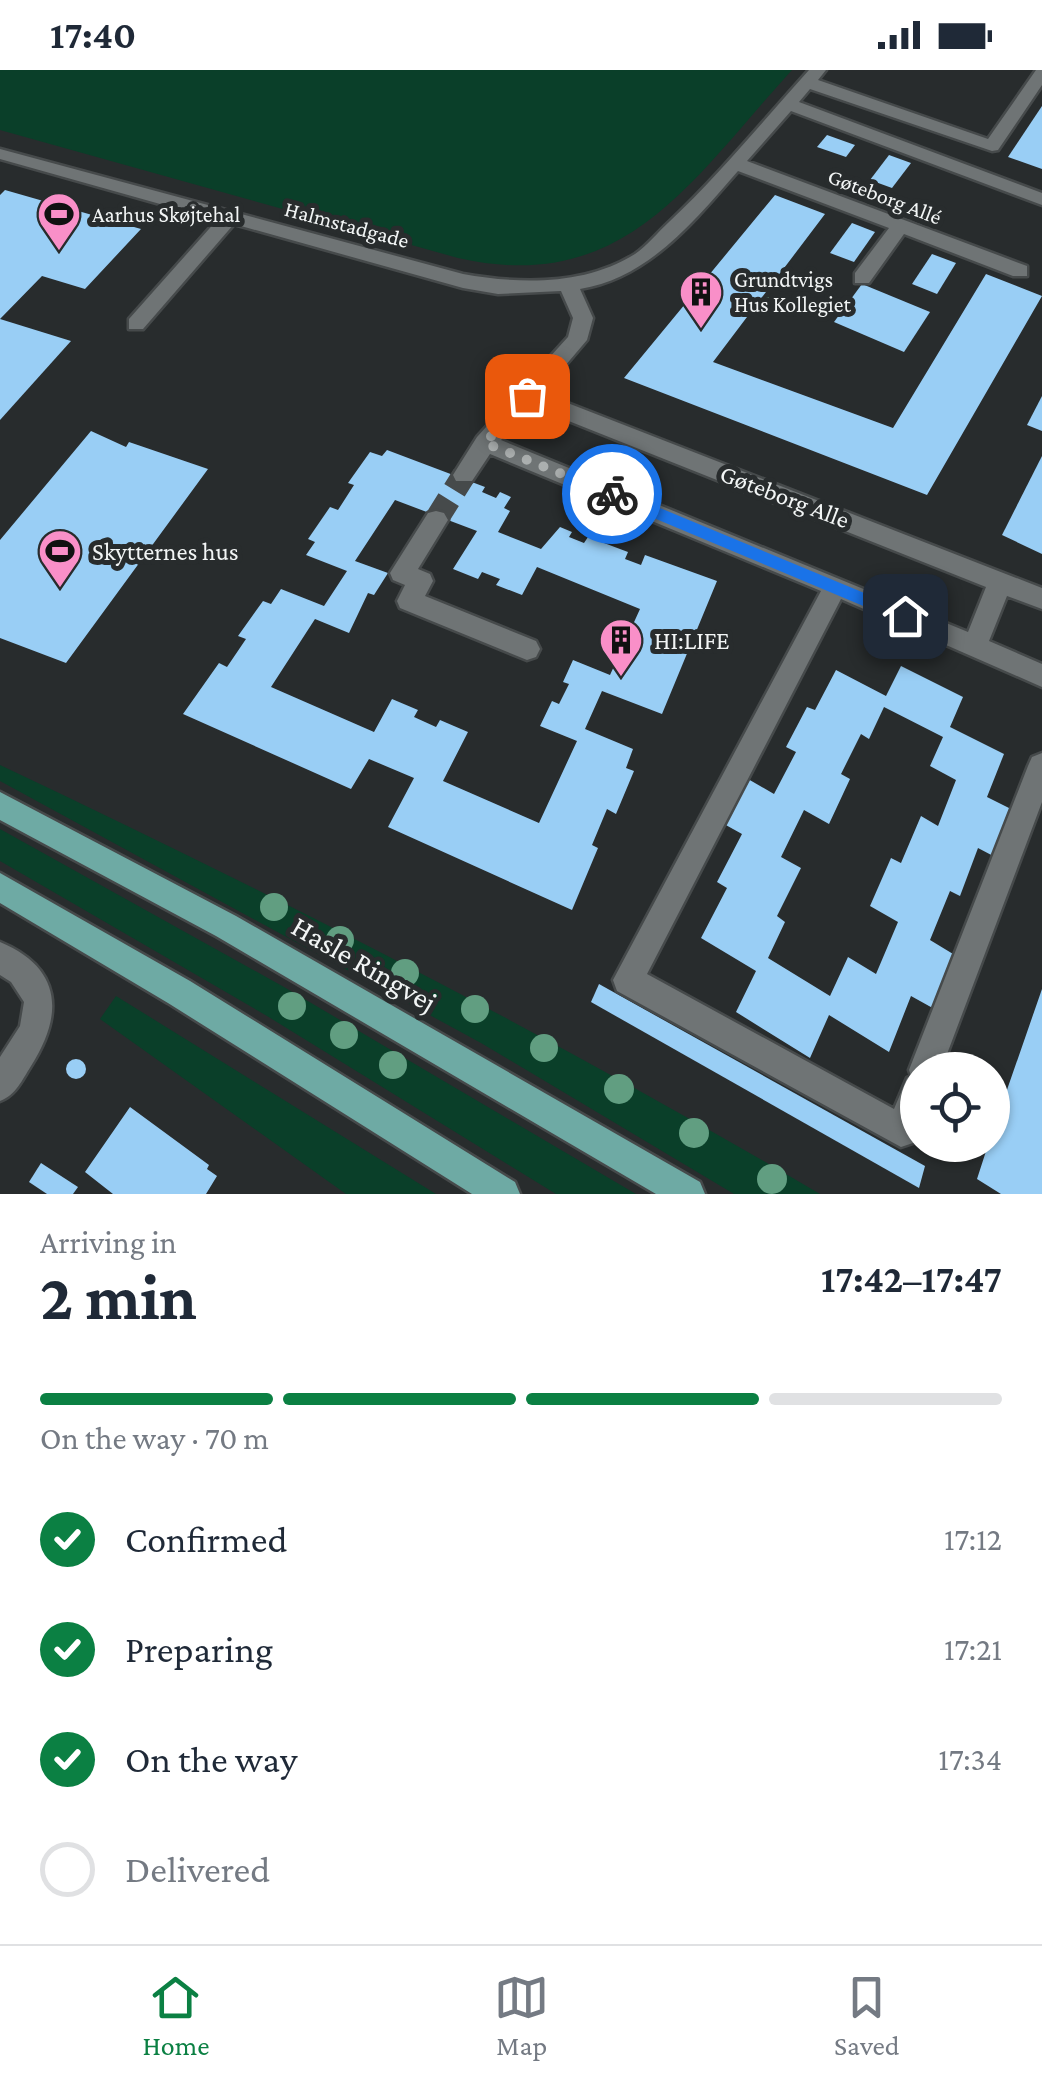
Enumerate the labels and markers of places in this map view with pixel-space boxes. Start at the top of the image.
sports icon: Aarhus Skøjtehal [36,191,82,252]
place label: Aarhus Skøjtehal [92,202,240,227]
place label: Grundtvigs Hus Kollegiet [734,267,851,317]
building icon: Grundtvigs Hus Kollegiet [678,269,724,330]
pin [485,354,570,439]
sports icon: Skytternes hus [37,528,83,589]
place label: Skytternes hus [92,538,239,566]
pin [863,574,948,659]
building icon: HI:LIFE [598,617,644,678]
place label: HI:LIFE [654,627,730,654]

